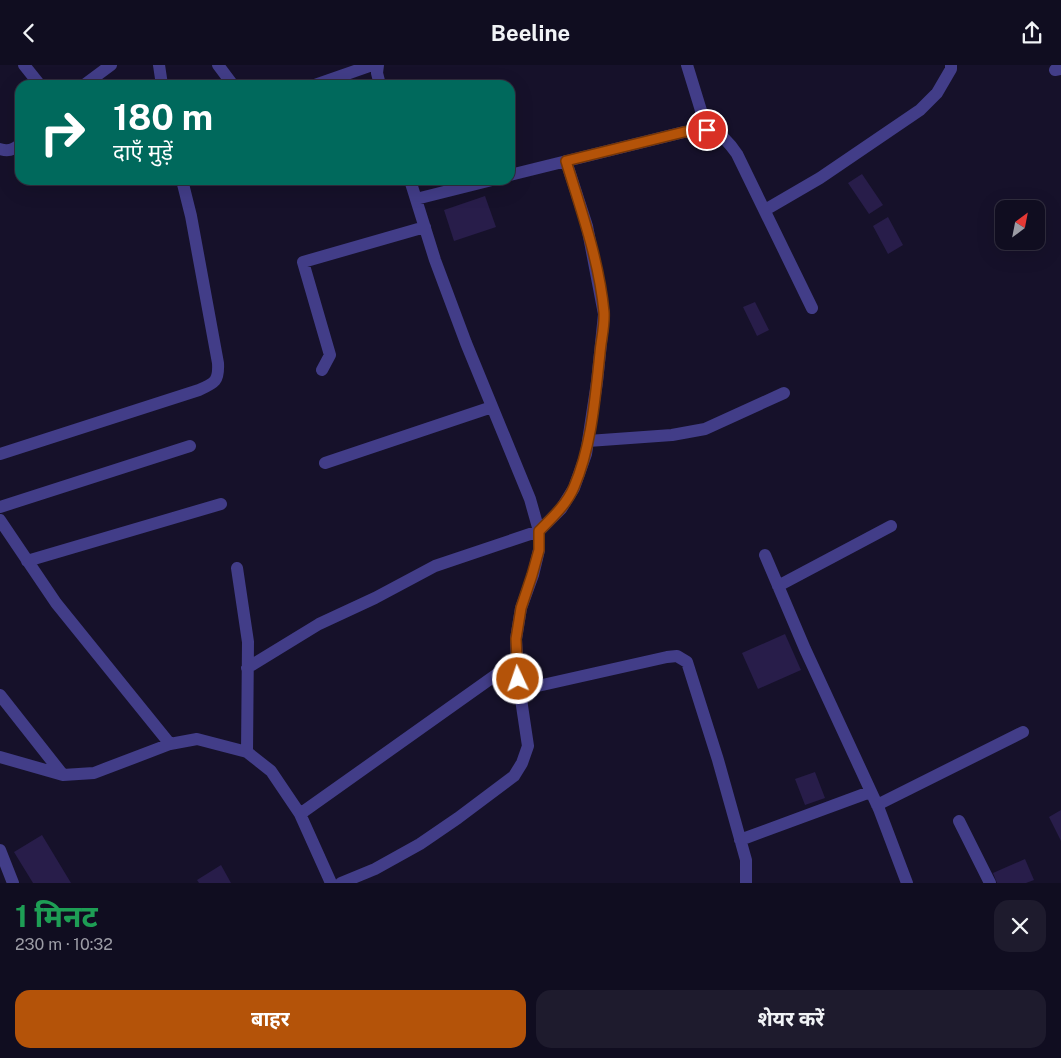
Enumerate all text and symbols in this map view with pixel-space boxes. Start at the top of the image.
icon: back [15,19,43,47]
icon: share [1018,19,1046,47]
text: Beeline [491,20,570,46]
text: 180 m [113,97,213,138]
icon: right [30,100,95,165]
pin [686,109,728,151]
icon: arrive [693,116,721,144]
text: दाएँ मुड़ें [113,139,173,165]
north arrow [995,200,1045,250]
map controls [995,200,1045,250]
position arrow [491,652,543,704]
text: 1 मिनट [15,898,98,934]
button: close [994,900,1046,952]
text: 230 m · 10:32 [15,935,113,954]
button: बाहर [15,990,526,1048]
button: शेयर करें [536,990,1046,1048]

